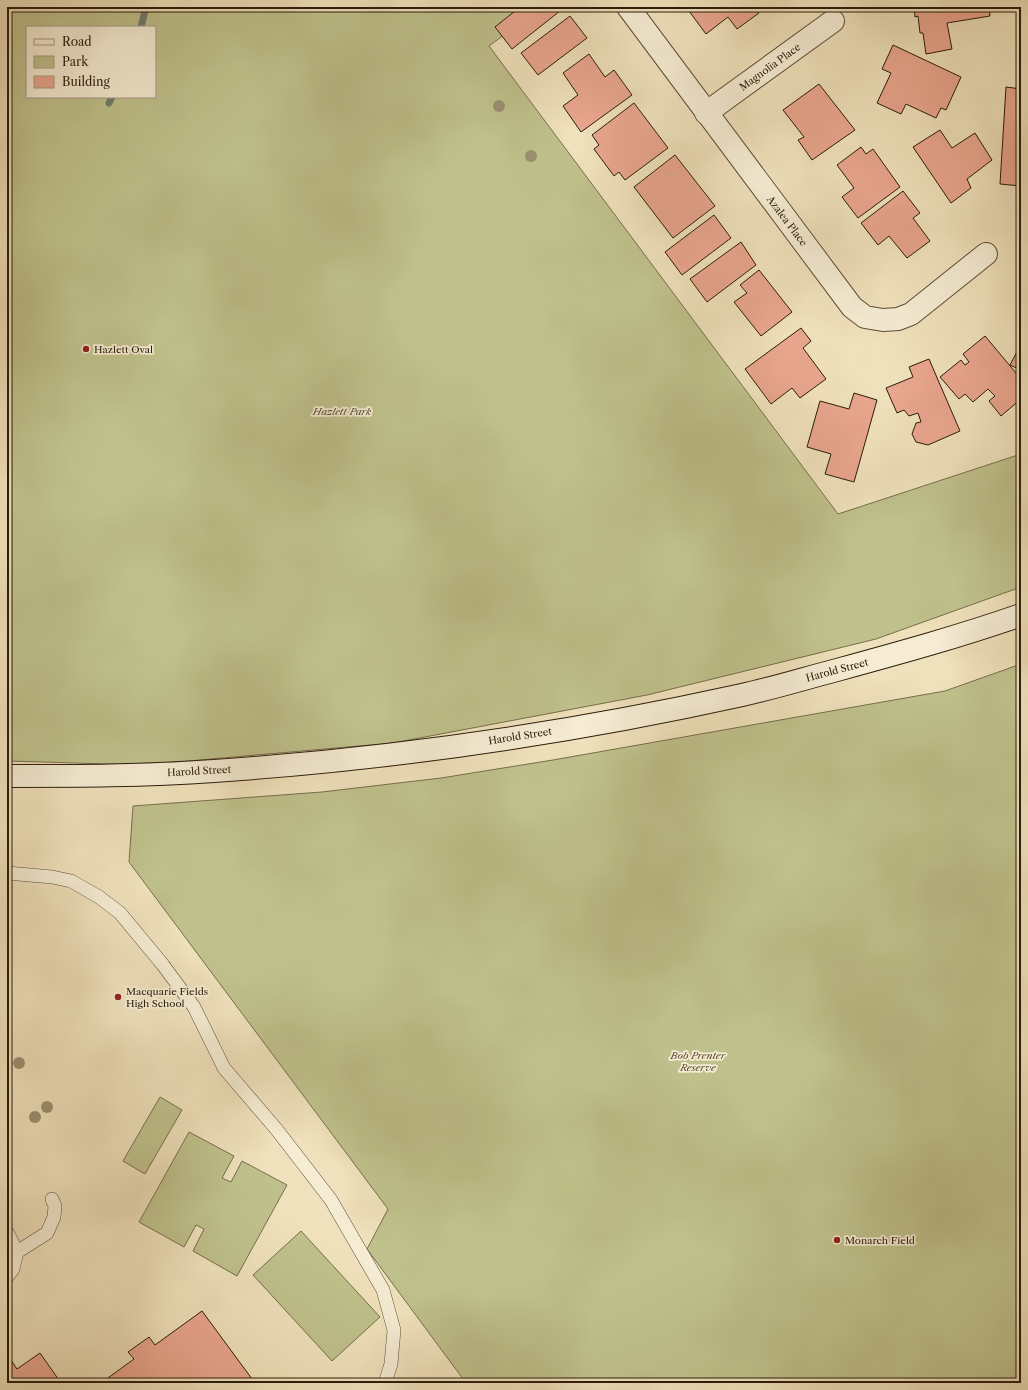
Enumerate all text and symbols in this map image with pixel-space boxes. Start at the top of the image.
legend [26,26,156,98]
text: Road [62,34,92,49]
street label: Magnolia Place [737,40,803,94]
text: Park [62,54,89,69]
text: Building [62,74,110,89]
street label: Azalea Place [763,192,810,249]
place label: Hazlett Oval [94,343,153,356]
marker: Hazlett Oval [81,344,91,354]
park label: Hazlett Park [312,405,372,418]
street label: Harold Street [804,655,870,685]
street label: Harold Street [487,724,553,747]
street label: Harold Street [167,763,232,779]
place label: Macquarie Fields High School [126,985,208,1010]
marker: Macquarie Fields High School [113,992,123,1002]
park label: Bob Prenter Reserve [670,1049,727,1074]
place label: Monarch Field [845,1234,915,1247]
marker: Monarch Field [832,1235,842,1245]

